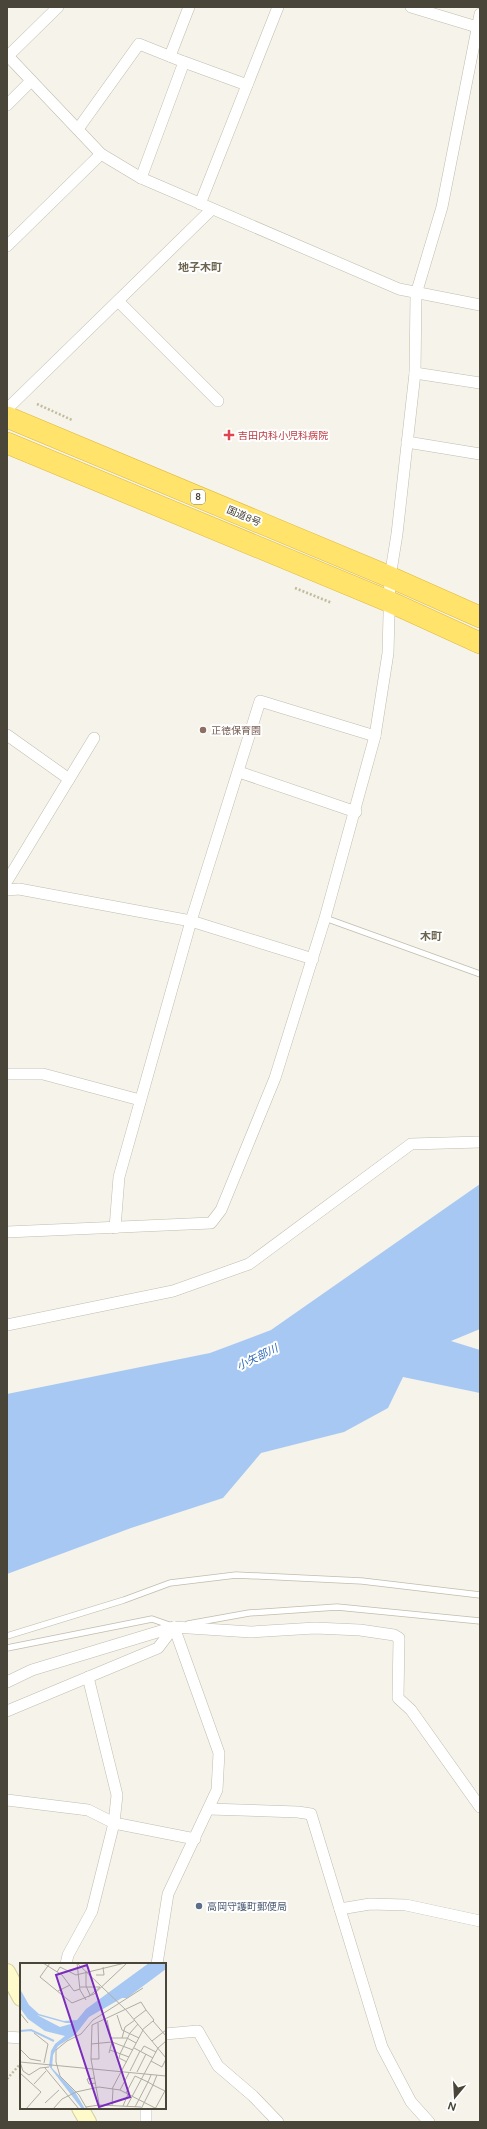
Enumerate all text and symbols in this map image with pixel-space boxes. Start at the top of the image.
district label: 地子木町 [178,260,222,274]
marker: 吉田内科小児科病院 [223,429,235,441]
place label: 吉田内科小児科病院 [238,429,328,442]
road number: 8 [191,490,205,504]
street label: 国道8号 [225,503,263,529]
place label: 正徳保育園 [211,724,261,737]
marker: 正徳保育園 [198,725,208,735]
district label: 木町 [420,929,442,943]
water label: 小矢部川 [234,1341,281,1373]
place label: 高岡守護町郵便局 [207,1900,287,1913]
marker: 高岡守護町郵便局 [194,1901,204,1911]
inset map [20,1963,166,2109]
north arrow [435,2077,475,2117]
text: N [446,2099,458,2114]

